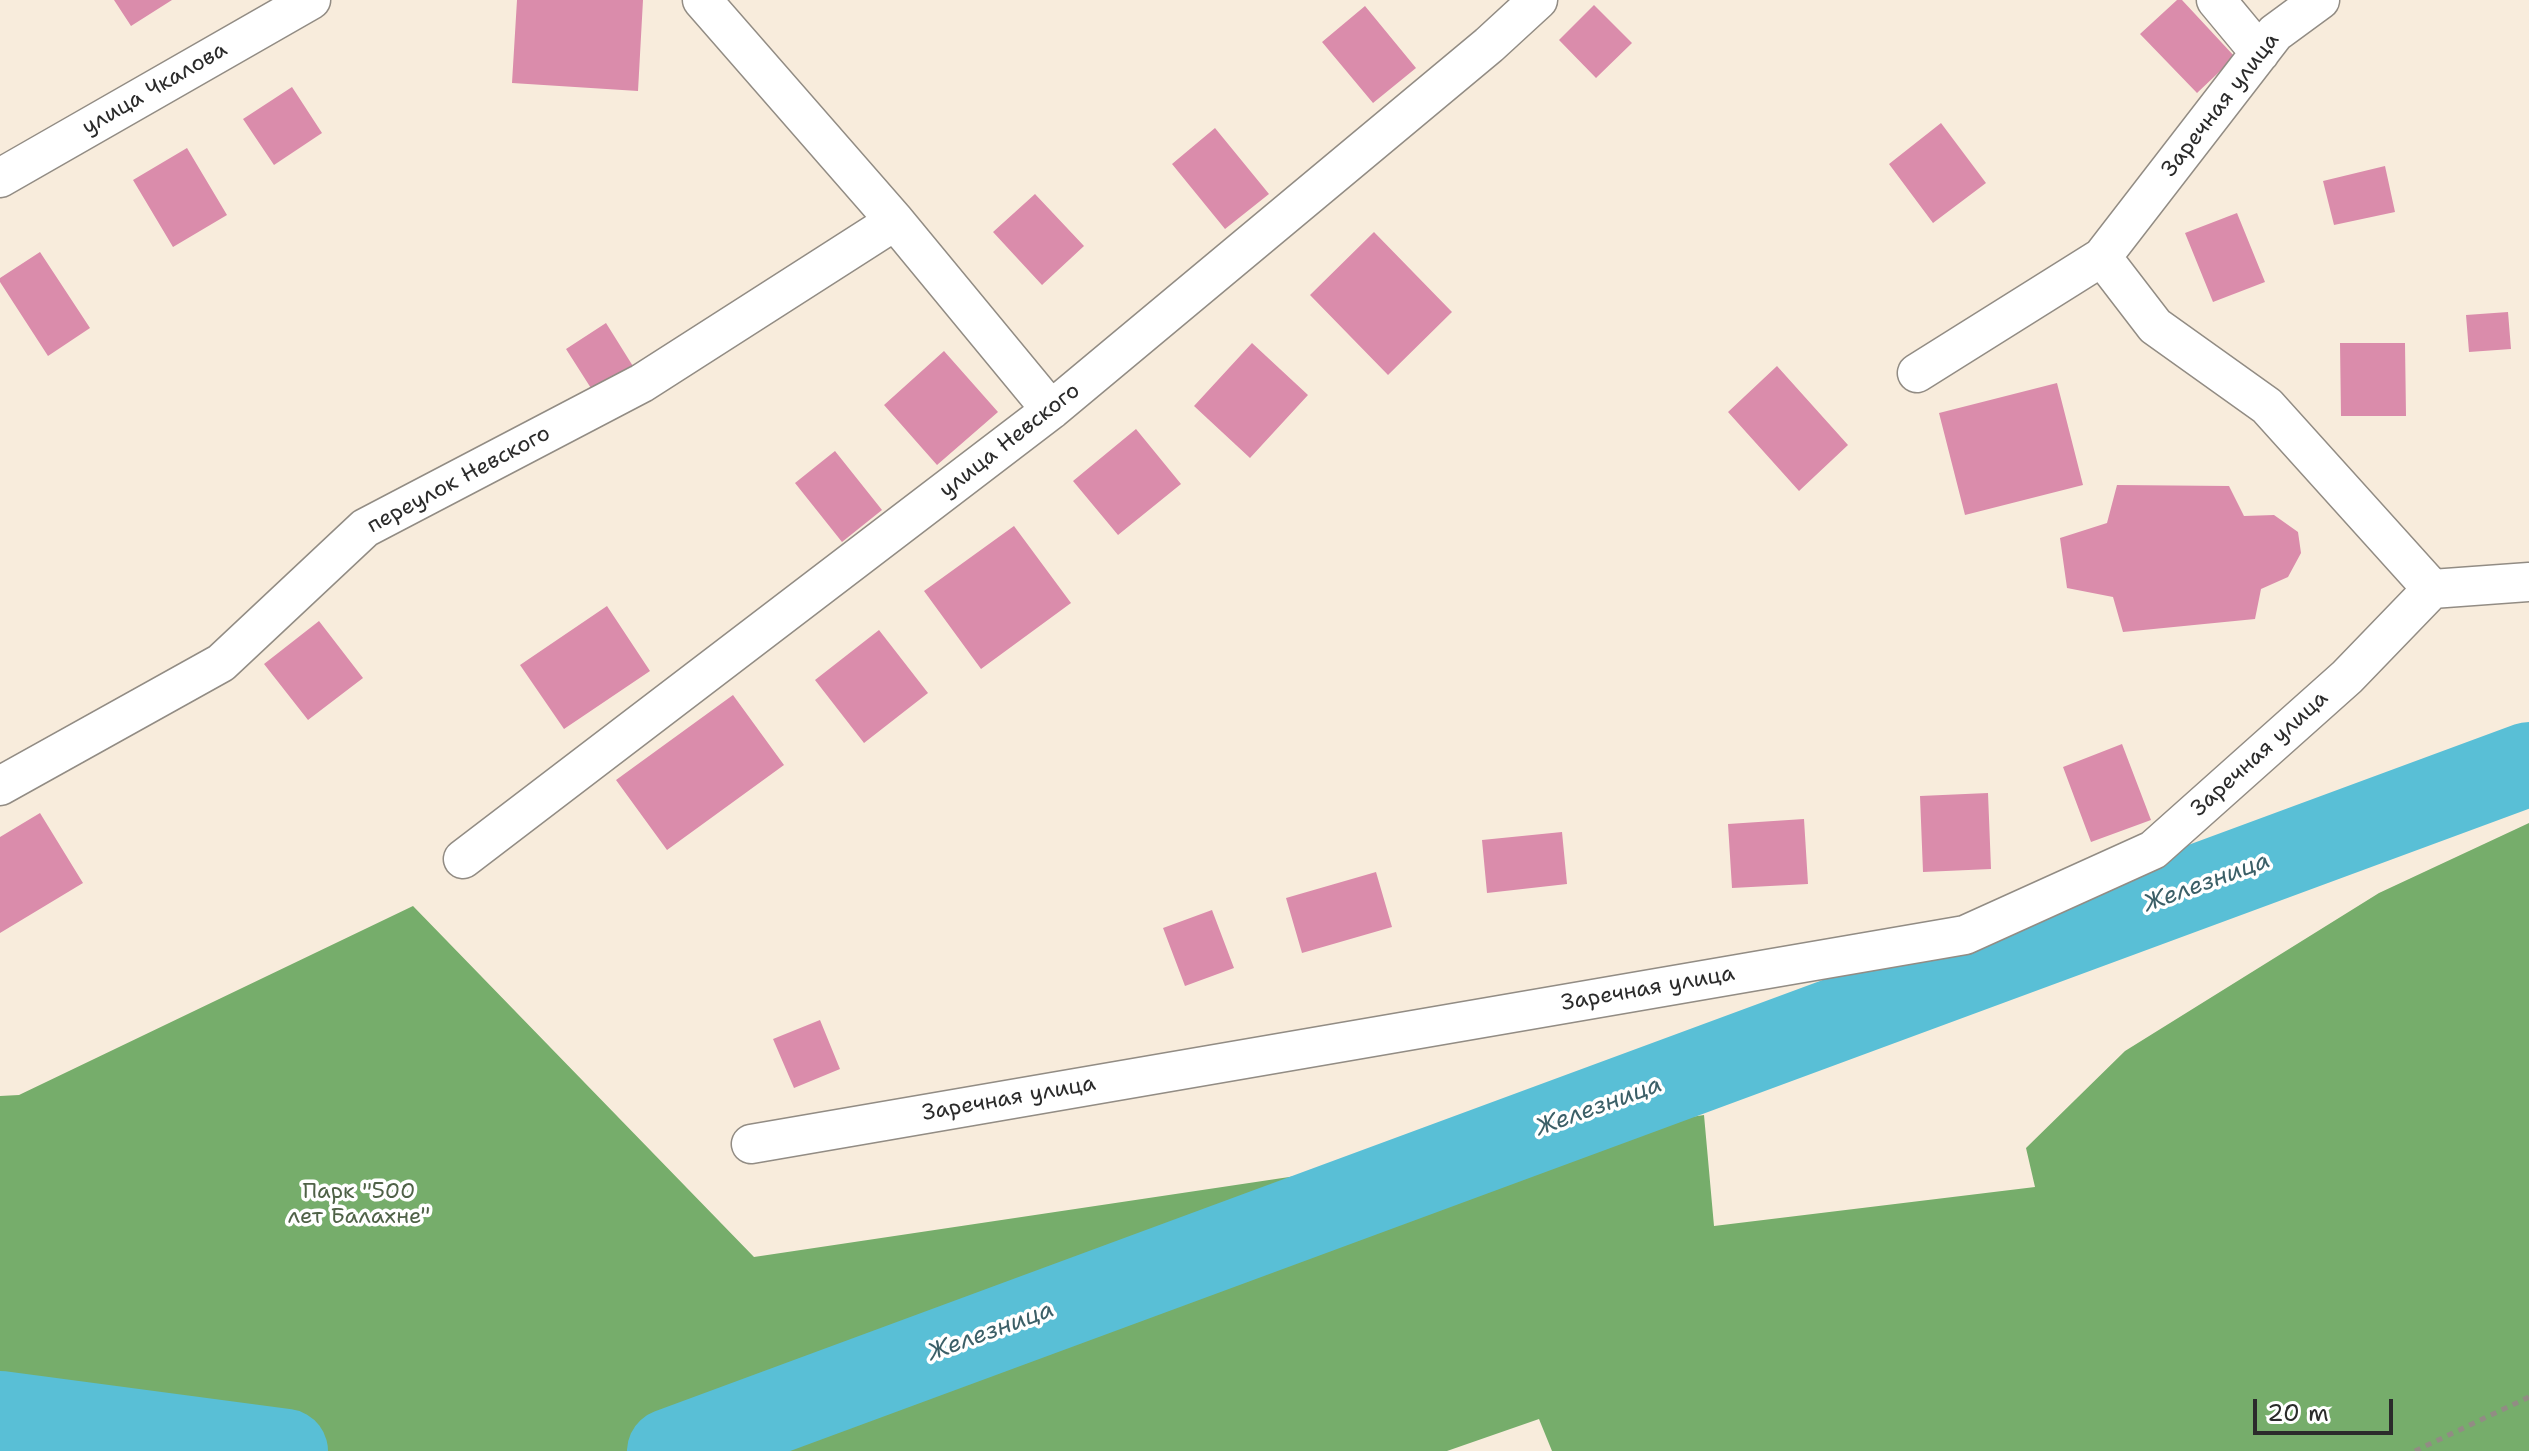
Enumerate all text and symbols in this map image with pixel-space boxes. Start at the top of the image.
street label: Заречная улица [2157,28,2285,182]
street label: улица Чкалова [78,37,232,141]
street label: улица Невского [935,378,1085,504]
street label: переулок Невского [363,421,555,539]
street label: Заречная улица [2186,685,2334,823]
water label: Железница [2140,847,2274,919]
street label: Заречная улица [1559,961,1737,1017]
street label: Заречная улица [920,1071,1098,1127]
water label: Железница [1532,1071,1666,1143]
park label: Парк "500 лет Балахне" [288,1179,430,1230]
water label: Железница [924,1296,1058,1368]
scale bar [2257,1383,2397,1433]
text: 20 m [2267,1397,2329,1429]

